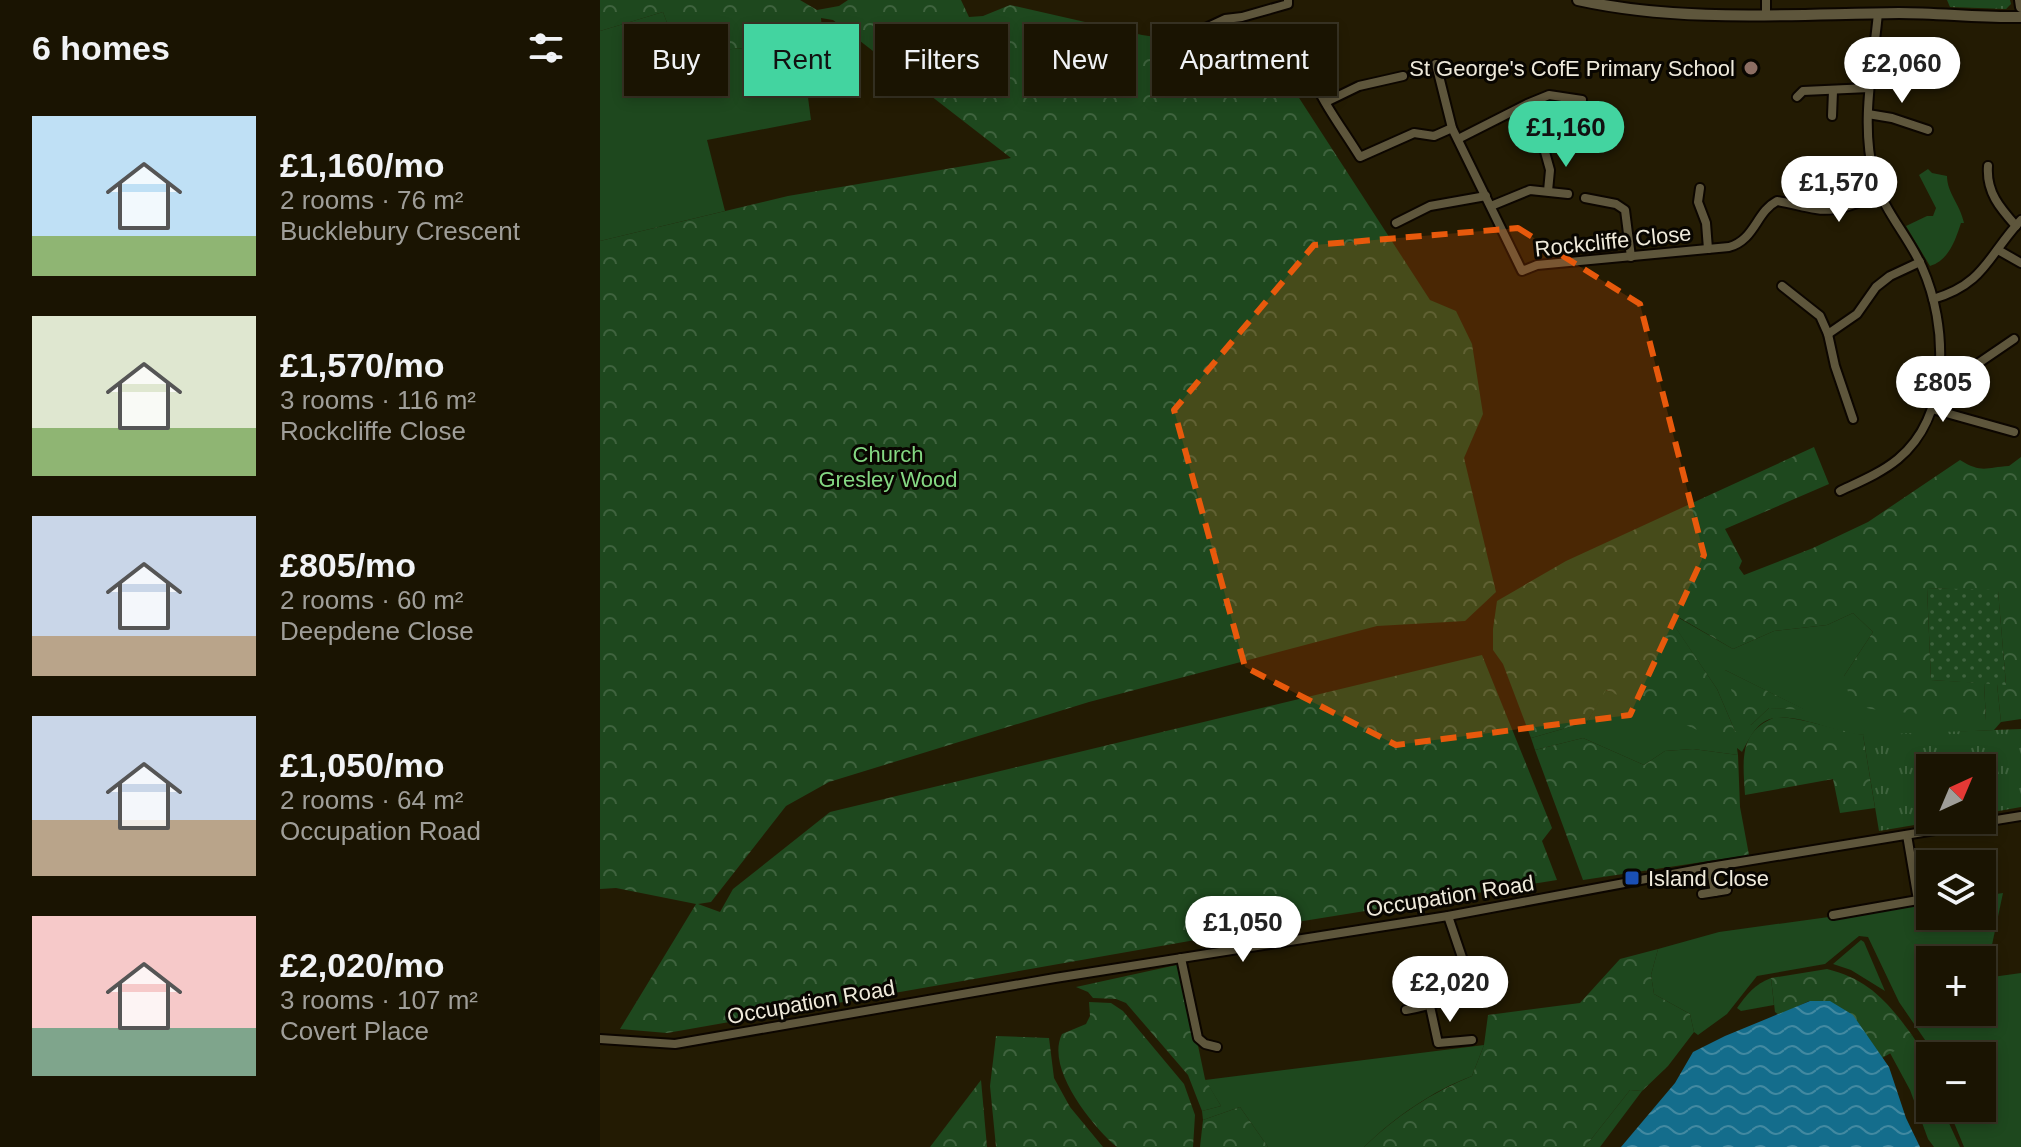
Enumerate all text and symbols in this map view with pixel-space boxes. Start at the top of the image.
chip: Buy [624,24,728,96]
chip: Rent [744,24,859,96]
chip: Filters [875,24,1008,96]
chip: New [1024,24,1136,96]
chip: Apartment [1152,24,1337,96]
icon: filters [524,26,568,70]
text: 6 homes [32,29,170,67]
pin: £2,060 [1837,37,1967,105]
text: £2,060 [1862,48,1942,78]
place label: St George's CofE Primary School [1409,56,1735,81]
marker: St George's CofE Primary School [1742,59,1760,77]
pin: £1,160 [1501,101,1631,169]
text: £1,160 [1526,112,1606,142]
text: £1,160/mo [280,146,444,184]
icon: home [96,148,192,244]
pin: £1,570 [1774,156,1904,224]
text: £1,570 [1799,167,1879,197]
text: 2 rooms · 76 m² [280,185,464,215]
text: Bucklebury Crescent [280,216,520,246]
street label: Rockcliffe Close [1533,220,1693,262]
text: £1,570/mo [280,346,444,384]
icon: home [96,348,192,444]
pin: £805 [1896,356,1990,424]
text: £805 [1914,367,1972,397]
text: 3 rooms · 116 m² [280,385,476,415]
text: Rockcliffe Close [280,416,466,446]
park label: Church Gresley Wood [819,442,957,492]
text: £805/mo [280,546,416,584]
icon: home [96,548,192,644]
text: 2 rooms · 60 m² [280,585,464,615]
text: Deepdene Close [280,616,474,646]
text: £1,050/mo [280,746,444,784]
icon: home [96,748,192,844]
north arrow [1916,754,1996,834]
map controls [1916,754,1996,1122]
text: 2 rooms · 64 m² [280,785,464,815]
text: Occupation Road [280,816,481,846]
button: layers [1916,850,1996,930]
place label: Island Close [1648,866,1769,891]
marker: Island Close [1623,869,1641,887]
street label: Occupation Road [1364,870,1536,922]
pin: £1,050 [1178,896,1308,964]
text: £1,050 [1203,907,1283,937]
text: £2,020/mo [280,946,444,984]
button: + [1916,946,1996,1026]
icon: home [96,948,192,1044]
pin: £2,020 [1385,956,1515,1024]
text: £2,020 [1410,967,1490,997]
street label: Occupation Road [725,975,897,1029]
text: 3 rooms · 107 m² [280,985,478,1015]
text: Covert Place [280,1016,429,1046]
button: − [1916,1042,1996,1122]

